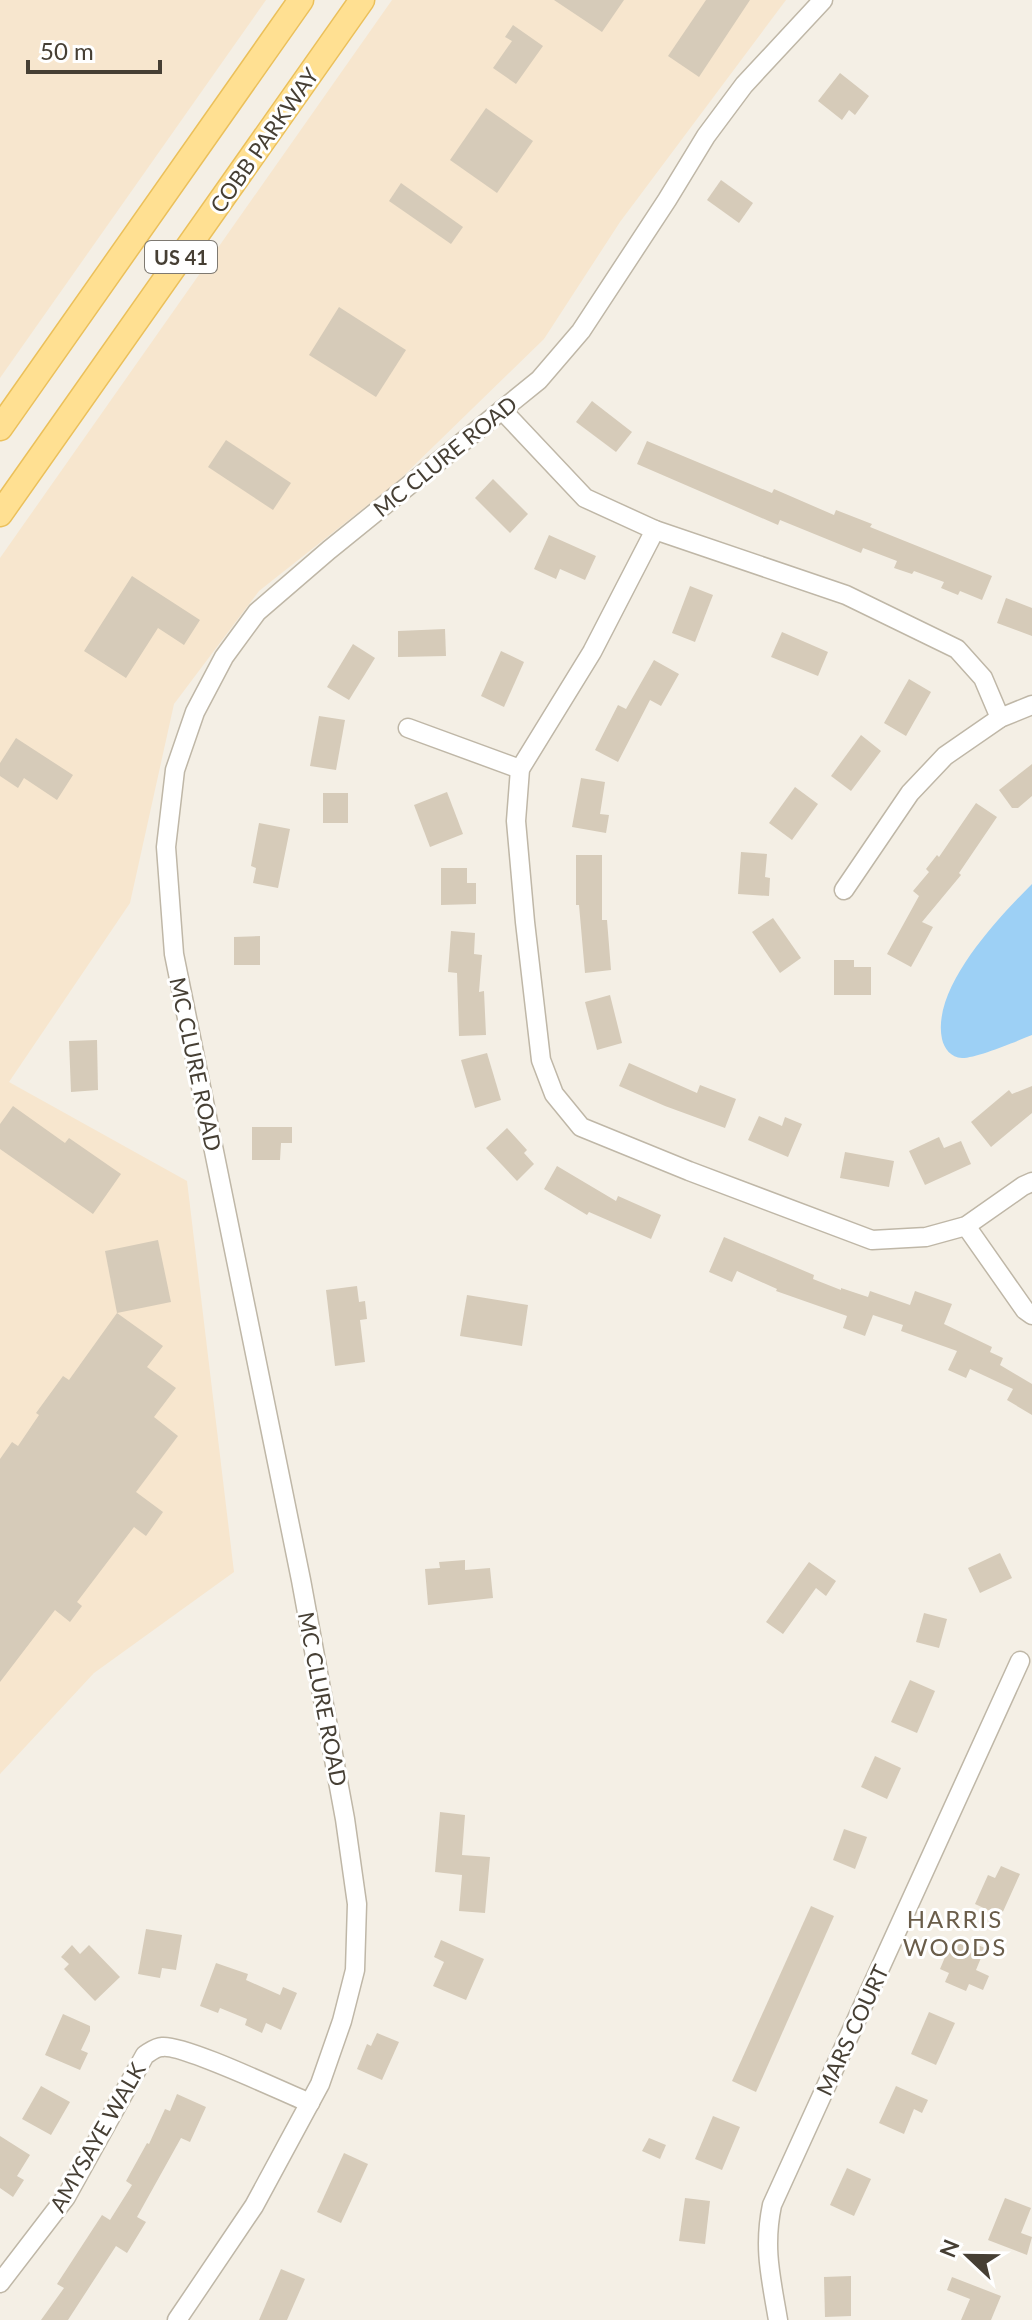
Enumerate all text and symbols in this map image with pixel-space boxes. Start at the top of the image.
scale bar [28,24,160,74]
text: 50 m [40,36,94,65]
street label: COBB PARKWAY [204,62,324,218]
road number: US 41 [145,241,217,273]
street label: MC CLURE ROAD [368,390,522,522]
street label: MC CLURE ROAD [164,975,228,1153]
street label: MC CLURE ROAD [293,1610,353,1788]
district label: HARRIS WOODS [903,1904,1007,1961]
street label: MARS COURT [810,1960,894,2100]
street label: AMYSAYE WALK [43,2057,151,2216]
north arrow [928,2216,1008,2296]
text: N [933,2235,965,2261]

